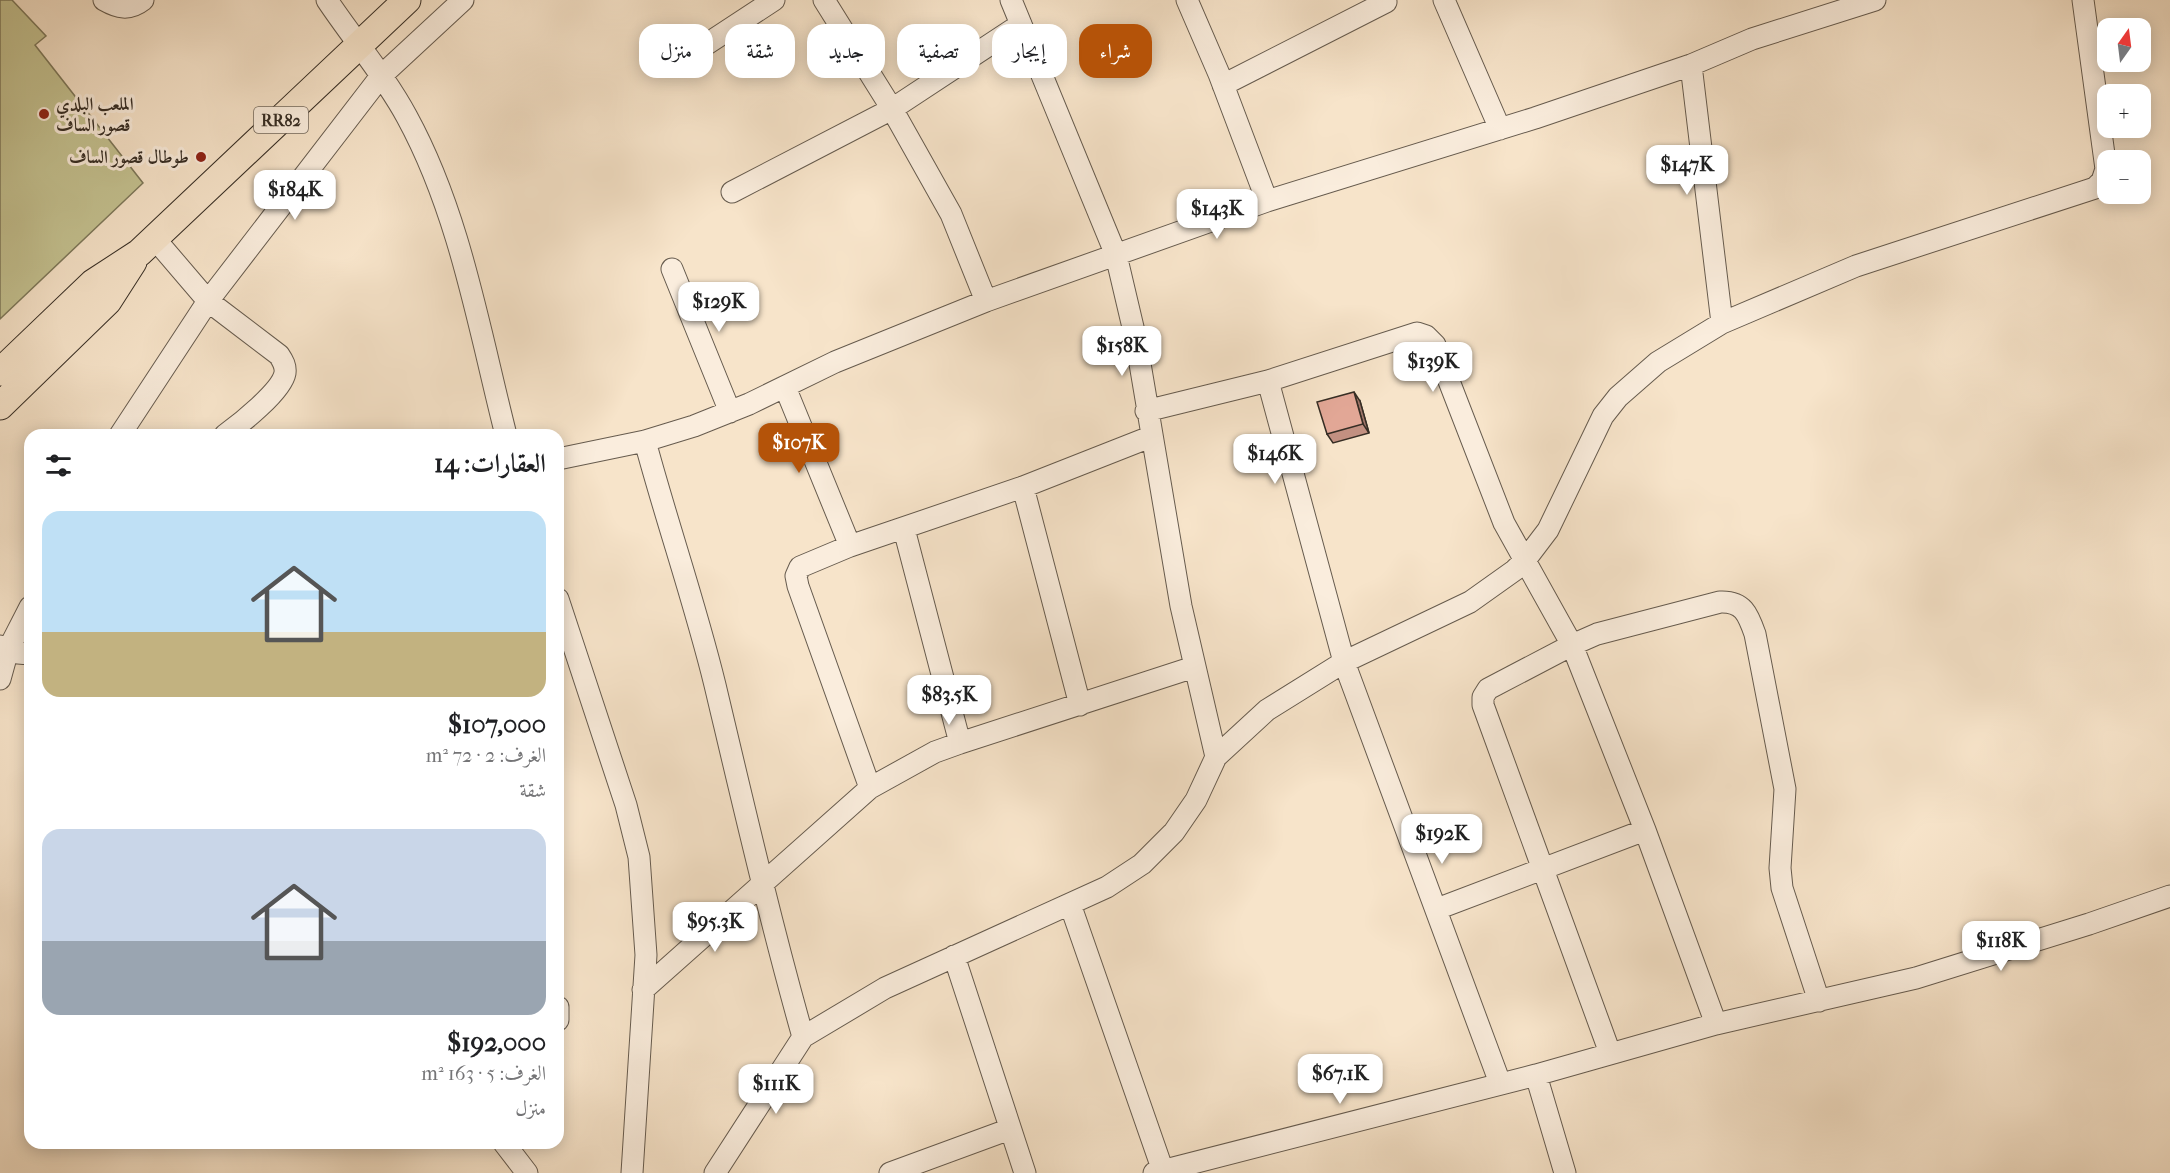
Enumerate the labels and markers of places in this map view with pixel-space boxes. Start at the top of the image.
place label: الملعب البلدي قصور الساف [56,94,134,136]
marker: الملعب البلدي قصور الساف [37,107,51,121]
pin: $147K [1645,145,1729,196]
place label: طوطال قصور الساف [69,147,189,168]
marker: طوطال قصور الساف [194,150,208,164]
pin: $184K [253,170,337,221]
pin: $143K [1175,189,1259,240]
pin: $129K [677,282,761,333]
pin: $158K [1080,326,1164,377]
pin: $139K [1391,342,1475,393]
pin: $107K [757,423,841,474]
pin: $146K [1233,434,1317,485]
pin: $83.5K [900,675,998,726]
pin: $192K [1400,814,1484,865]
pin: $95.3K [666,902,764,953]
pin: $118K [1959,921,2043,972]
pin: $67.1K [1291,1054,1389,1105]
pin: $111K [734,1064,818,1115]

